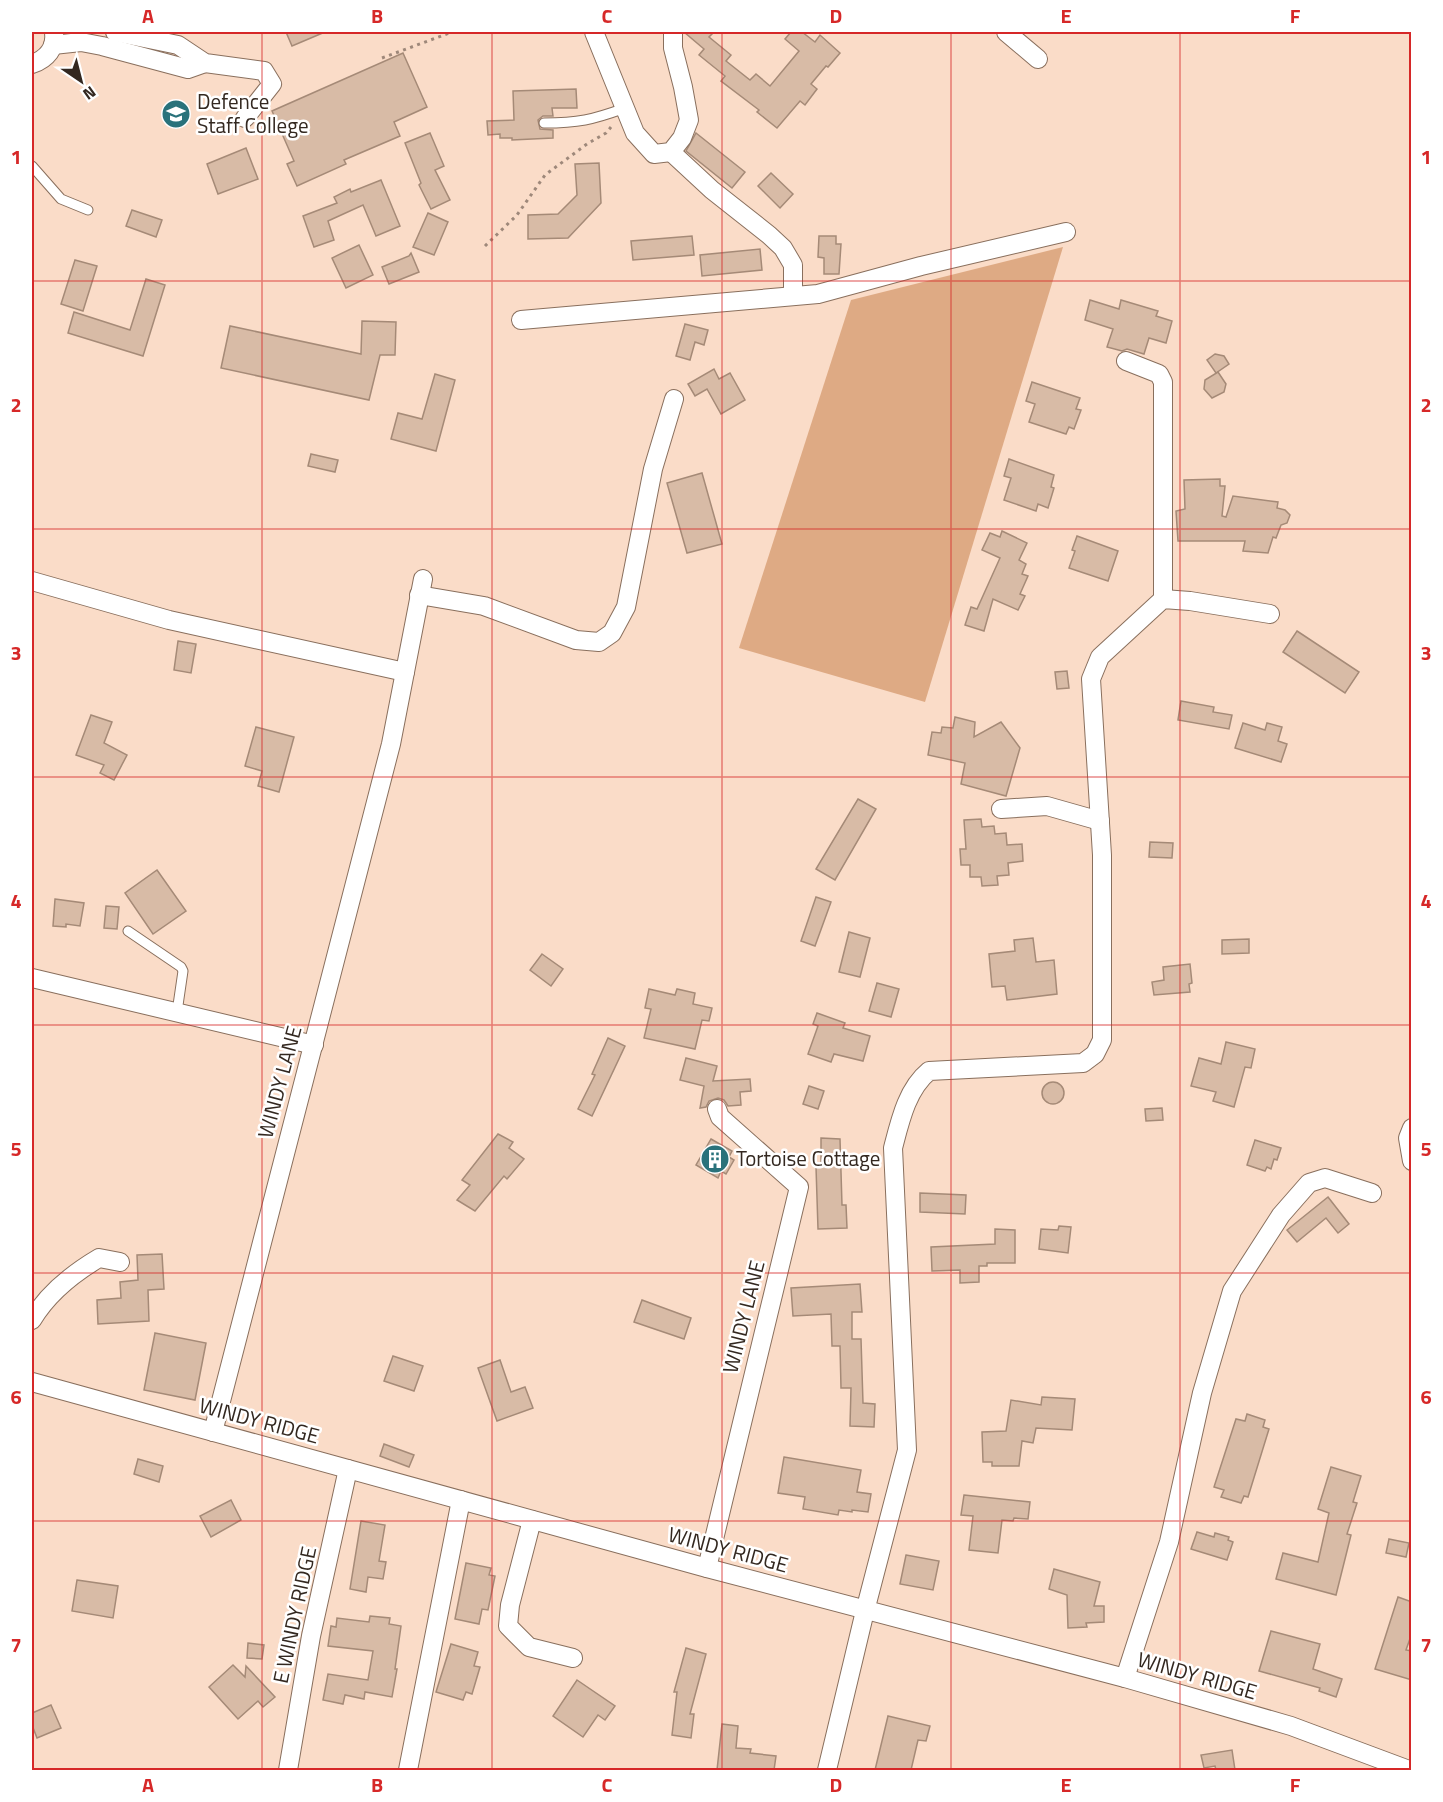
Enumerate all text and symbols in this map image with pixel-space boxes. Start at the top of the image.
text: A [142,0,154,31]
text: B [371,0,383,31]
text: C [602,0,613,31]
text: D [830,0,842,31]
text: E [1060,0,1072,31]
text: F [1290,0,1301,31]
north arrow [51,51,111,111]
text: N [78,80,101,106]
place label: Defence Staff College [197,85,309,141]
school or university icon: Defence Staff College [160,98,192,130]
text: 1 [10,141,22,172]
text: 1 [1420,141,1432,172]
text: 2 [10,389,22,420]
text: 2 [1420,389,1432,420]
text: 3 [10,637,22,668]
text: 3 [1420,637,1432,668]
text: 4 [10,885,22,916]
text: 4 [1420,885,1432,916]
street label: WINDY LANE [249,1022,309,1142]
text: 5 [10,1133,22,1164]
text: 5 [1420,1133,1432,1164]
place label: Tortoise Cottage [736,1142,880,1174]
building icon: Tortoise Cottage [699,1143,731,1175]
street label: WINDY LANE [714,1257,772,1377]
text: 6 [10,1381,22,1412]
text: 6 [1420,1381,1432,1412]
street label: WINDY RIDGE [196,1389,323,1451]
street label: WINDY RIDGE [665,1518,792,1580]
street label: E WINDY RIDGE [264,1543,324,1686]
text: 7 [10,1629,22,1660]
text: 7 [1420,1629,1432,1660]
street label: WINDY RIDGE [1134,1643,1261,1707]
text: A [142,1769,154,1800]
text: B [371,1769,383,1800]
text: C [602,1769,613,1800]
text: D [830,1769,842,1800]
text: E [1060,1769,1072,1800]
text: F [1290,1769,1301,1800]

